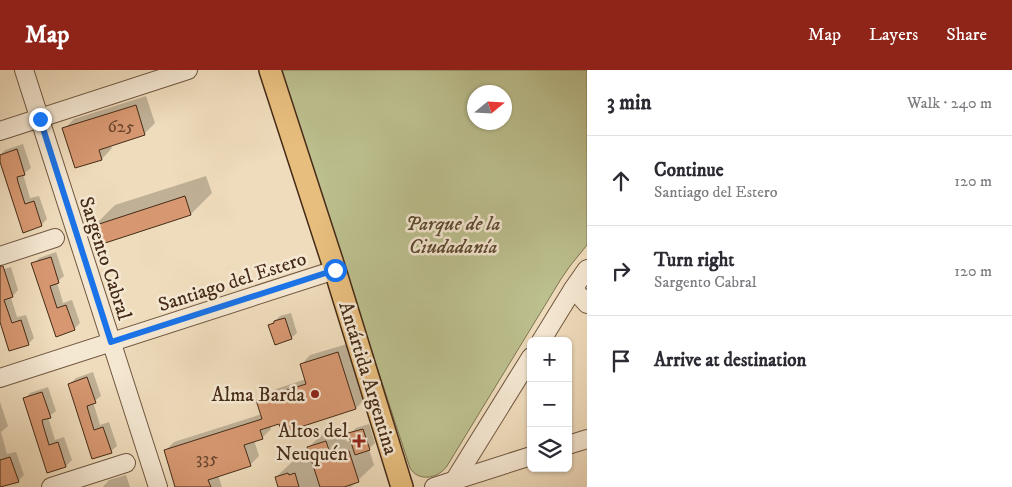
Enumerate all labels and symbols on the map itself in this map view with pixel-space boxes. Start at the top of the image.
north arrow [467,85,512,130]
route end [29,108,52,131]
house number: 625 [107,116,135,138]
street label: Sargento Cabral [73,194,136,323]
park label: Parque de la Ciudadanía [406,212,500,260]
street label: Santiago del Estero [155,247,310,318]
route start [324,259,347,282]
street label: Antártida Argentina [332,299,403,458]
place label: Alma Barda [211,383,305,408]
marker: Alma Barda [309,388,321,400]
place label: Altos del Neuquén [276,419,349,467]
marker: Altos del Neuquén [352,434,366,448]
house number: 335 [196,448,218,470]

